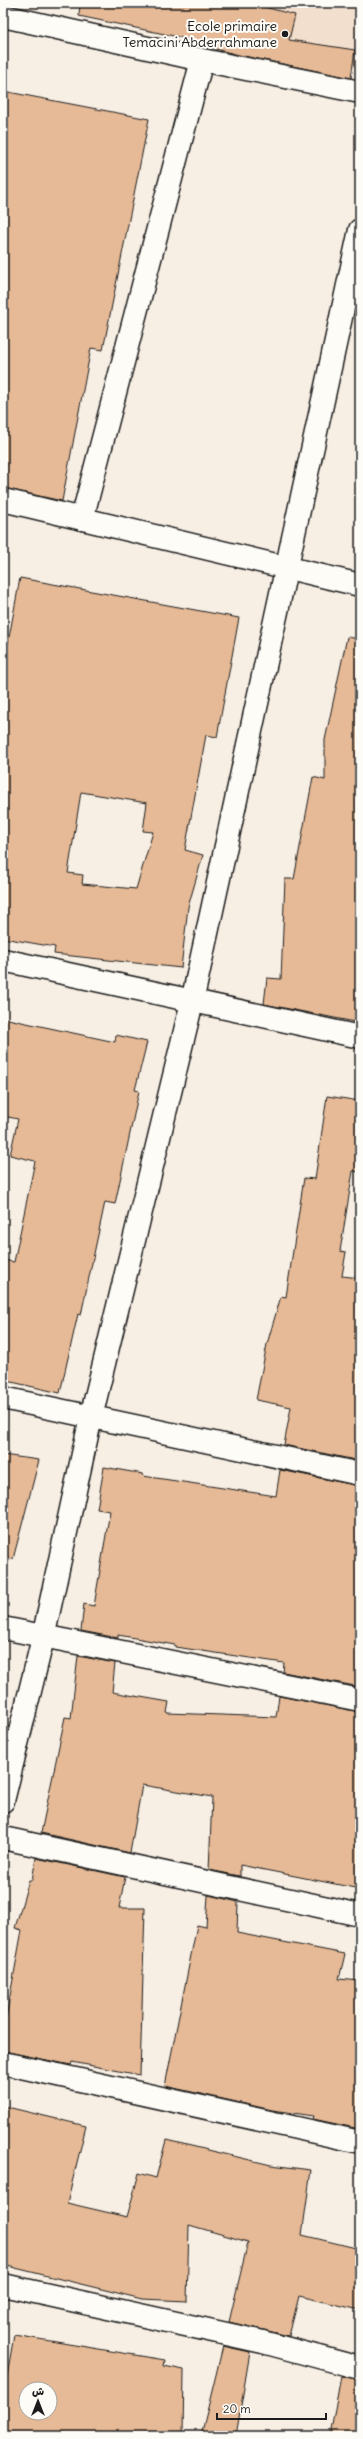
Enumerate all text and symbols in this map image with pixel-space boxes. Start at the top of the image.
place label: Ecole primaire Temacini Abderrahmane [122,17,277,51]
marker: Ecole primaire Temacini Abderrahmane [280,29,290,39]
north arrow [18,2381,58,2421]
text: ش [32,2384,44,2398]
scale bar [217,2395,326,2421]
text: 20 m [223,2401,251,2416]

